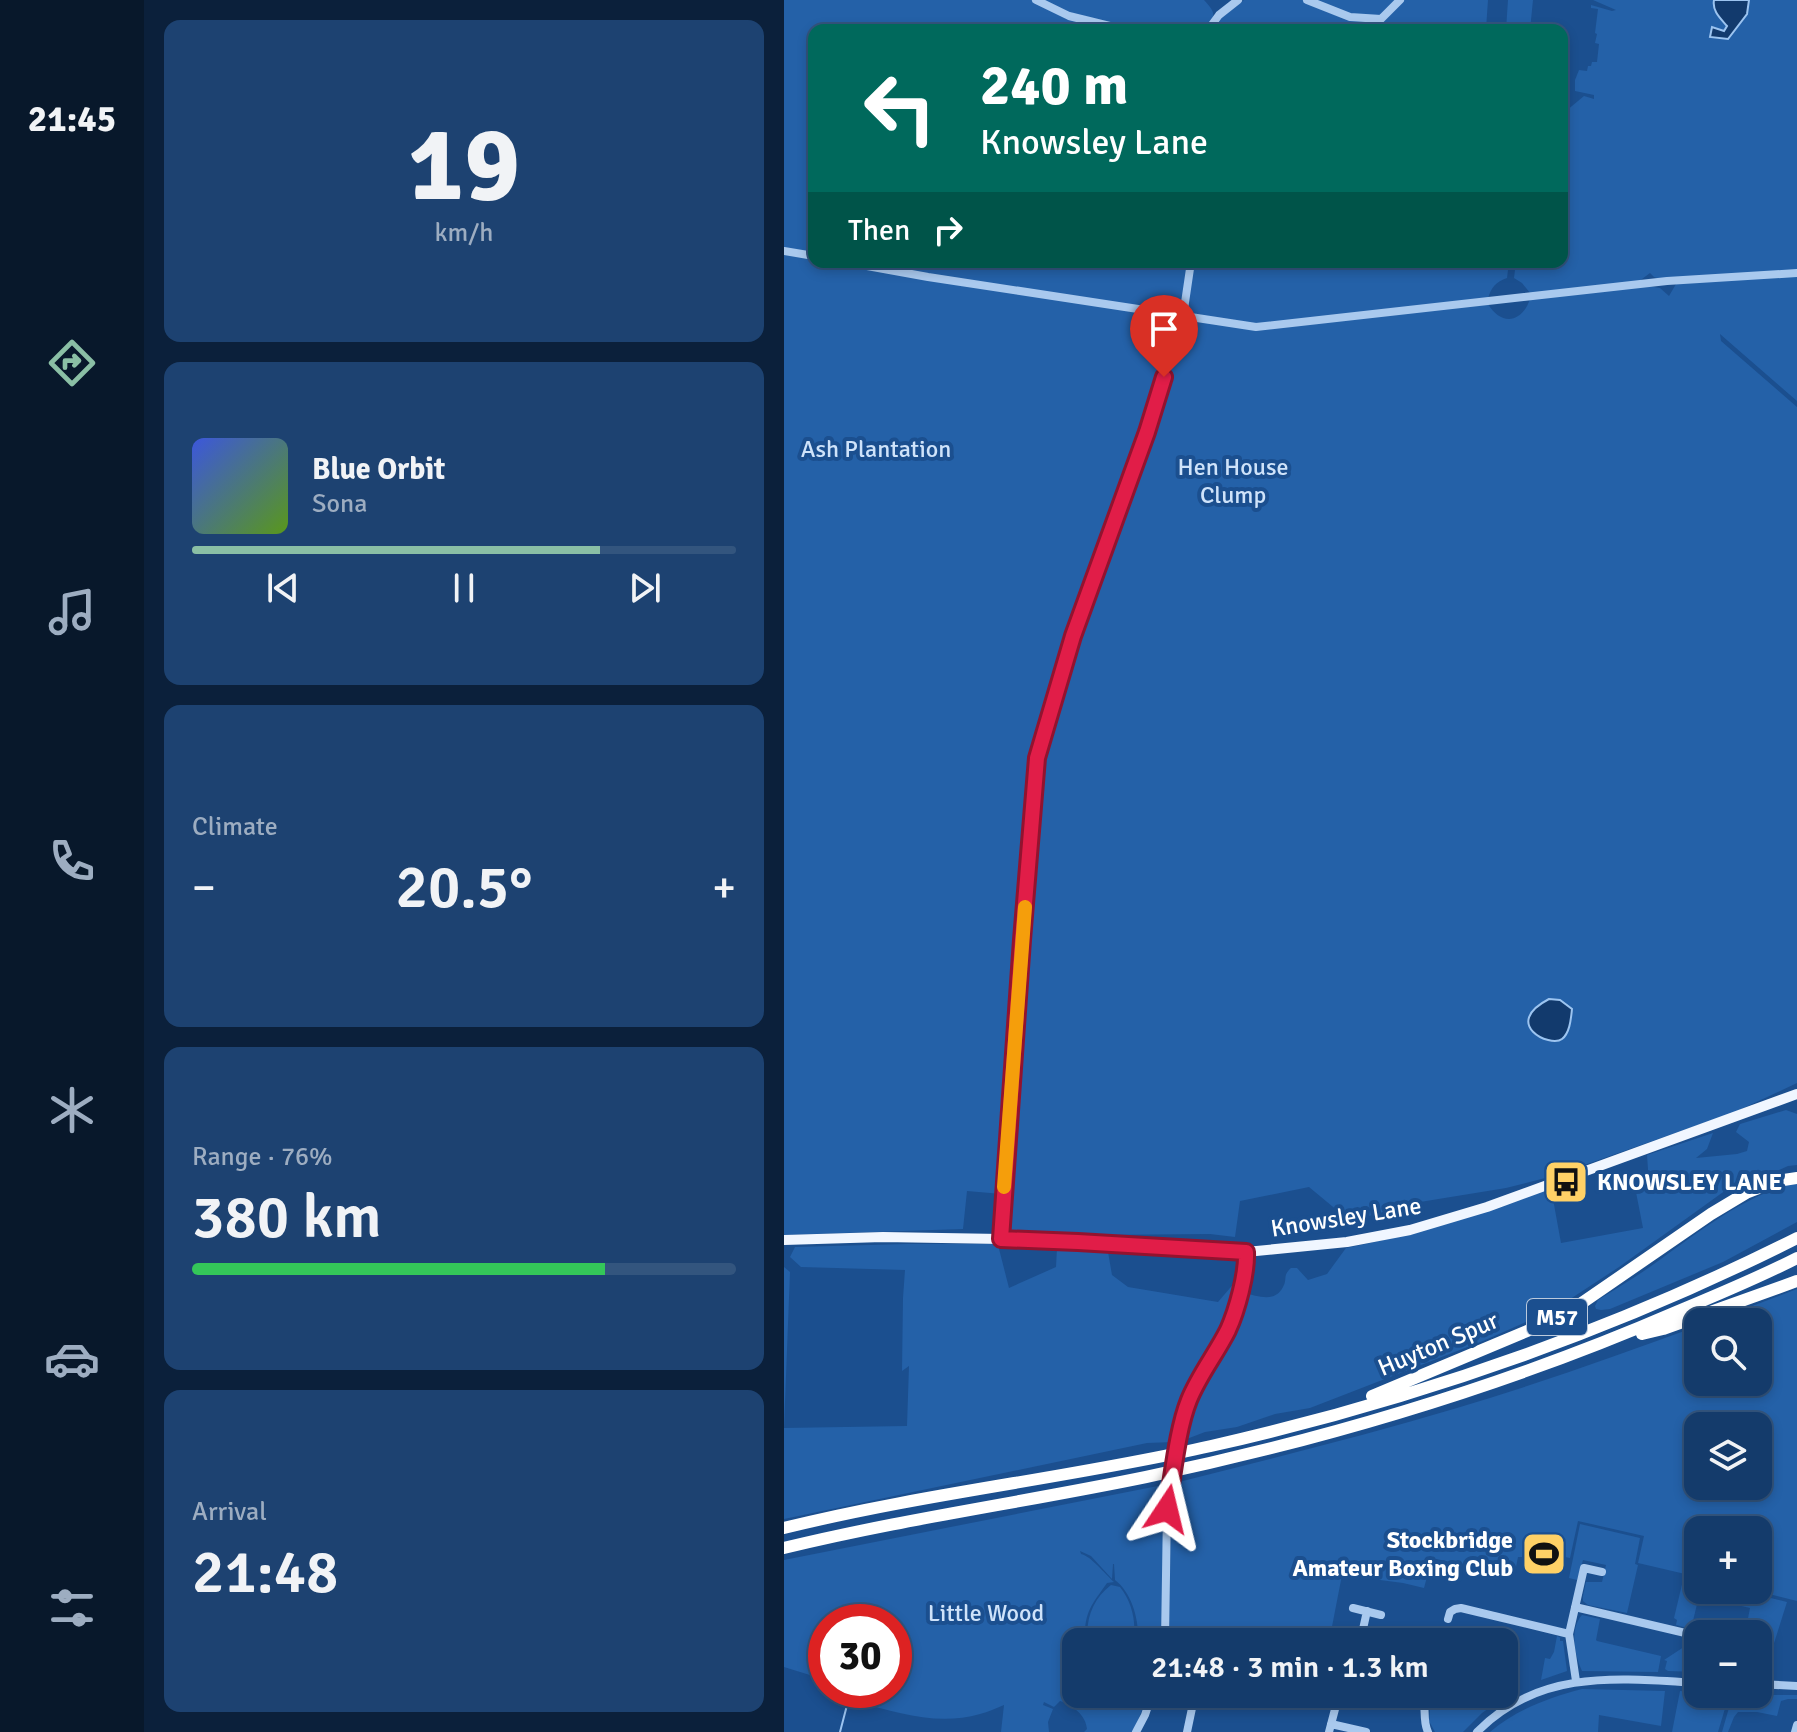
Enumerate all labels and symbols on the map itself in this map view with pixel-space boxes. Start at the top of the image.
pin [1130,295,1198,377]
park label: Ash Plantation [801,434,951,464]
park label: Hen House Clump [1178,452,1288,510]
bus stop icon: KNOWSLEY LANE [1542,1158,1590,1206]
place label: KNOWSLEY LANE [1597,1167,1782,1197]
street label: Knowsley Lane [1269,1190,1423,1244]
road number: M57 [1527,1299,1587,1335]
street label: Huyton Spur [1373,1305,1503,1383]
position arrow [1125,1467,1209,1551]
place label: Stockbridge Amateur Boxing Club [1292,1525,1513,1583]
sports icon: Stockbridge Amateur Boxing Club [1520,1530,1568,1578]
park label: Little Wood [928,1598,1044,1628]
speed limit sign: 30 [808,1604,912,1708]

